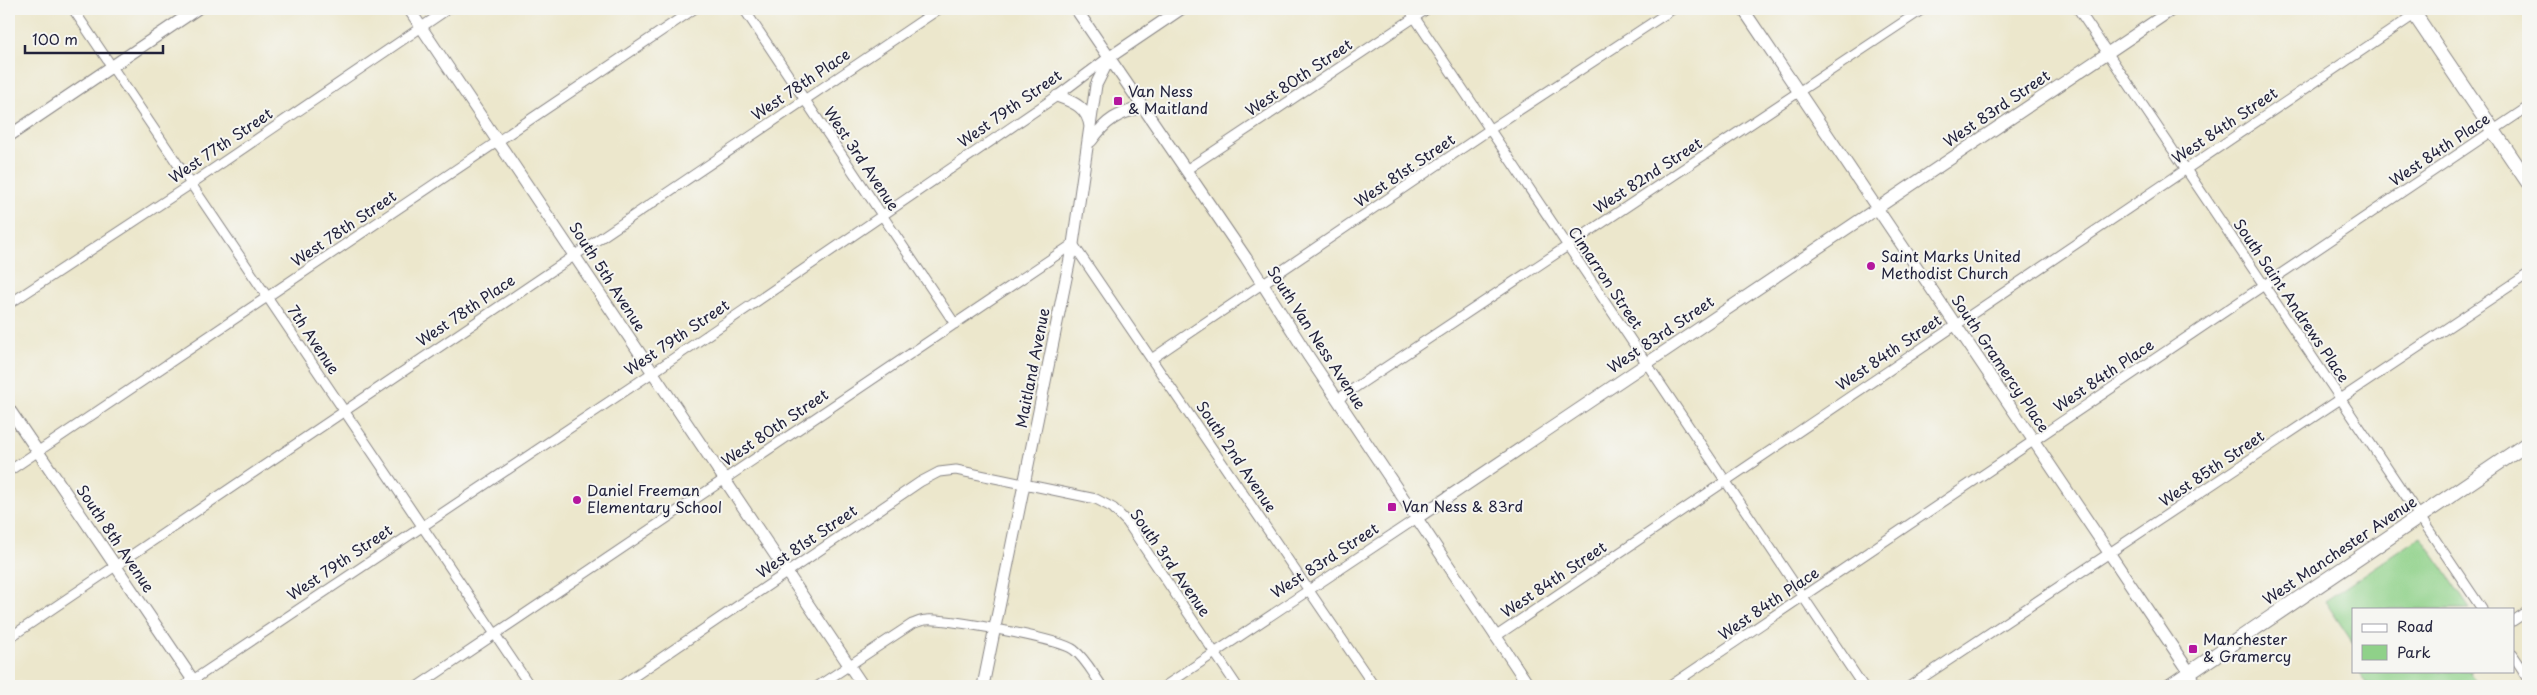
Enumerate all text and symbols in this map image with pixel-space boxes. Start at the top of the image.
scale bar [25,22,162,54]
text: 100 m [32,27,78,50]
street label: West 80th Street [1240,32,1356,121]
street label: West 78th Place [746,42,854,125]
street label: West 79th Street [952,63,1066,152]
street label: West 83rd Street [1938,63,2054,152]
place label: Van Ness & Maitland [1128,79,1208,119]
street label: West 84th Street [2167,81,2282,169]
marker: Van Ness & Maitland [1112,95,1124,107]
street label: West 77th Street [164,101,277,188]
street label: West 3rd Avenue [819,102,906,215]
street label: West 84th Place [2384,106,2494,191]
street label: West 81st Street [1349,127,1459,212]
street label: West 82nd Street [1588,131,1706,219]
street label: West 78th Street [286,184,400,272]
street label: South Saint Andrews Place [2229,214,2356,387]
street label: South 5th Avenue [564,217,652,335]
street label: Cimarron Street [1563,221,1649,333]
place label: Saint Marks United Methodist Church [1881,244,2021,284]
marker: Saint Marks United Methodist Church [1865,260,1877,272]
street label: South Van Ness Avenue [1262,261,1372,413]
street label: West 78th Place [411,268,519,351]
street label: West 83rd Street [1602,289,1718,378]
street label: South Gramercy Place [1947,290,2056,437]
street label: West 79th Street [619,293,733,381]
street label: 7th Avenue [283,300,346,378]
street label: Maitland Avenue [1009,306,1054,430]
street label: West 84th Street [1831,308,1946,396]
street label: West 84th Place [2048,332,2158,417]
street label: West 80th Street [716,382,832,471]
street label: South 2nd Avenue [1191,396,1283,516]
street label: West 85th Street [2154,424,2268,512]
place label: Daniel Freeman Elementary School [587,478,722,518]
street label: South 8th Avenue [72,480,161,597]
street label: West Manchester Avenue [2258,489,2421,610]
marker: Daniel Freeman Elementary School [571,494,583,506]
place label: Van Ness & 83rd [1402,494,1523,517]
street label: West 81st Street [751,498,861,583]
marker: Van Ness & 83rd [1386,501,1398,513]
street label: South 3rd Avenue [1125,504,1217,621]
street label: West 83rd Street [1266,516,1383,603]
street label: West 79th Street [282,518,396,606]
street label: West 84th Street [1496,535,1611,623]
street label: West 84th Place [1713,560,1823,645]
legend [2352,608,2514,672]
text: Road [2397,614,2433,637]
place label: Manchester & Gramercy [2203,627,2291,667]
text: Park [2397,640,2431,663]
marker: Manchester & Gramercy [2187,643,2199,655]

